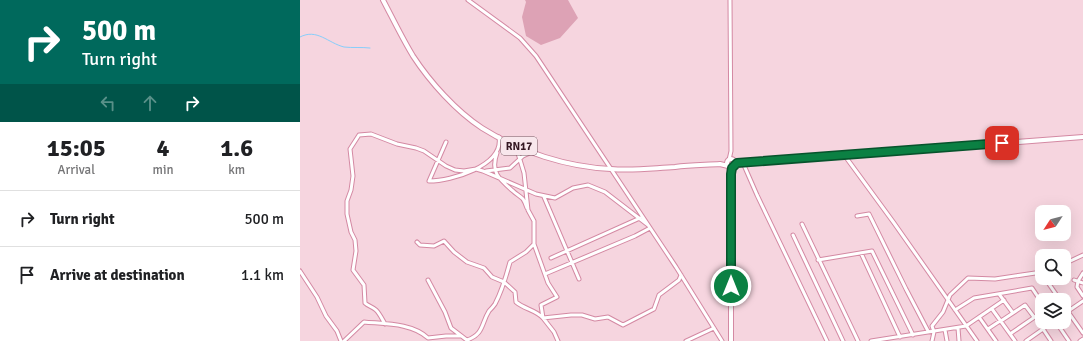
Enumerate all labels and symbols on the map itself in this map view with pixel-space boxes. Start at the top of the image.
pin [985,126,1019,160]
road number: RN17 [501,137,537,155]
north arrow [1035,205,1071,241]
position arrow [710,265,752,307]

